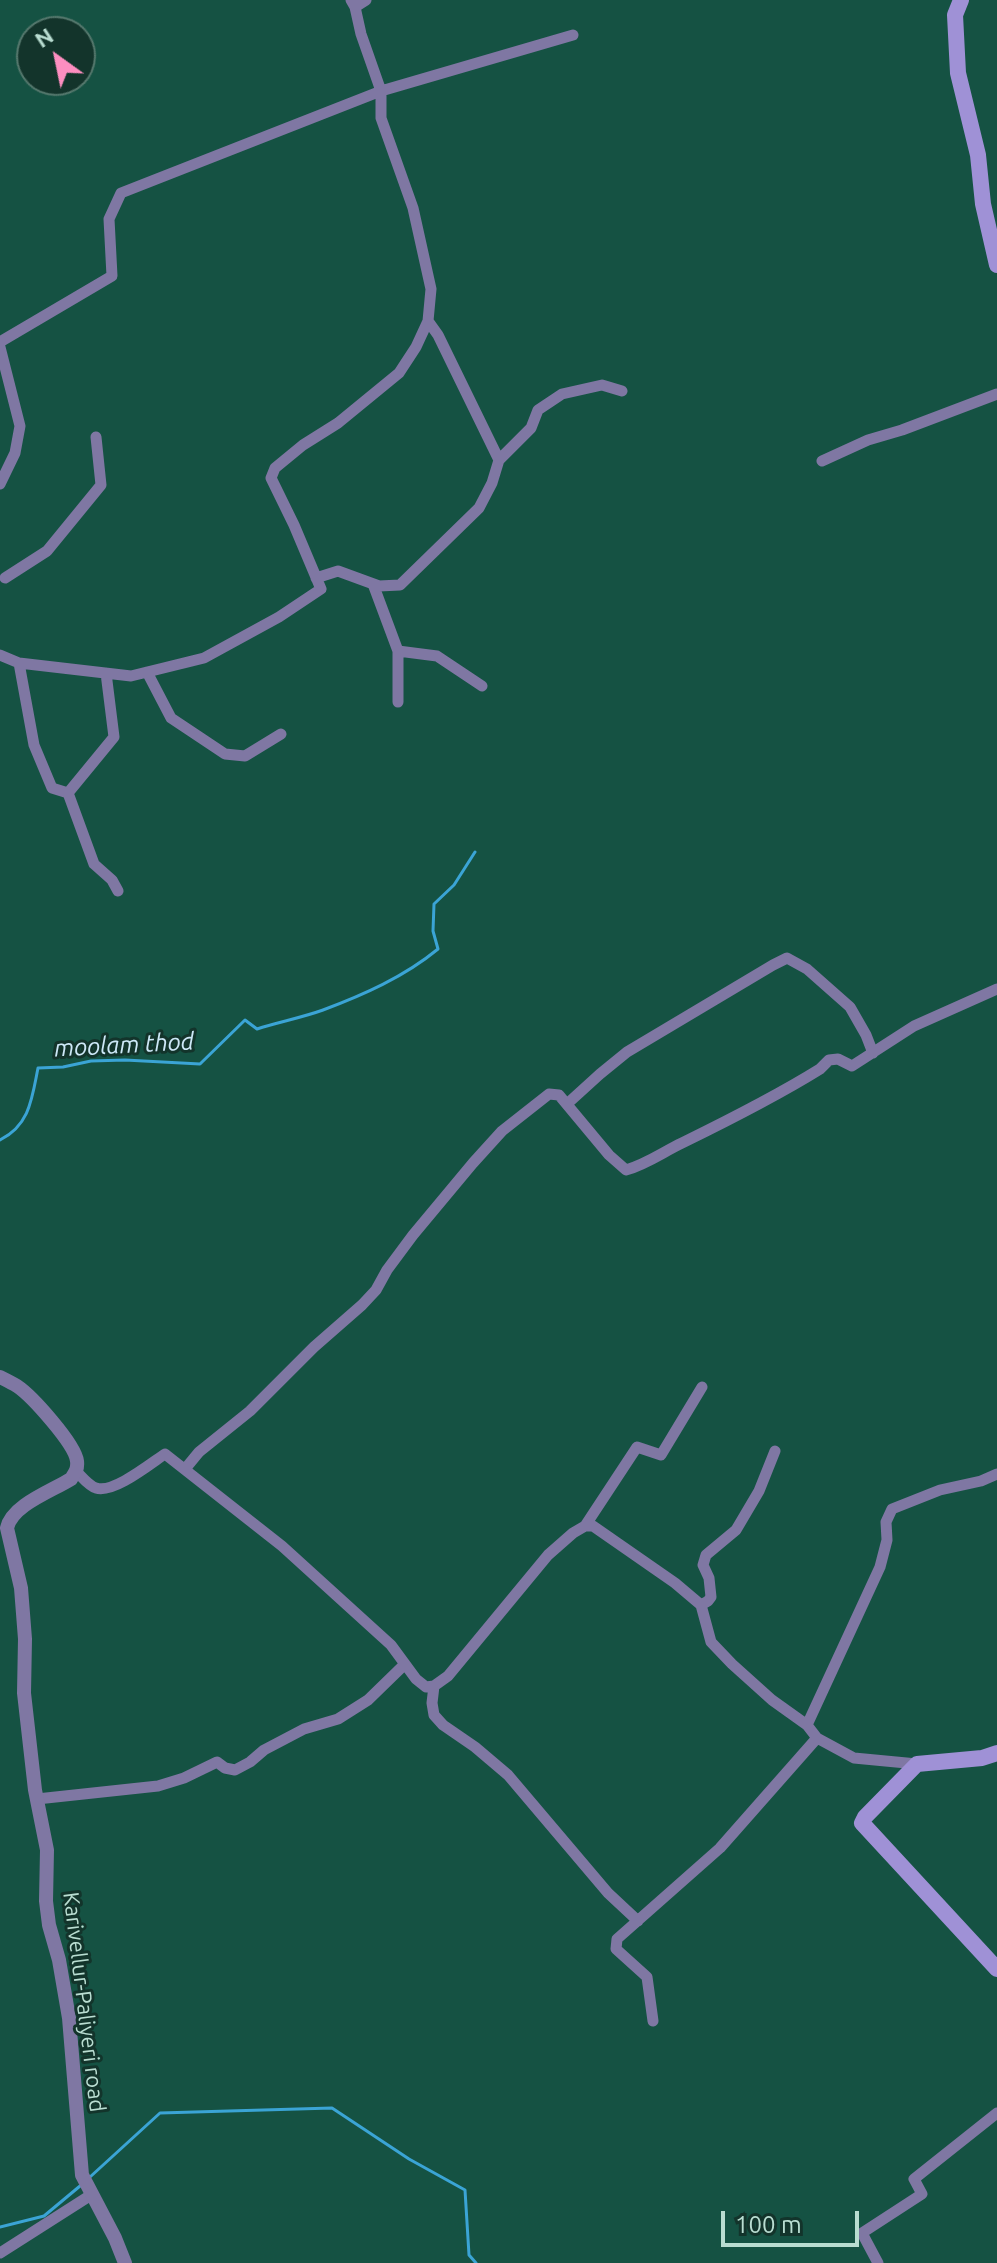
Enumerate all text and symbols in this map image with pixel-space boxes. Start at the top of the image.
north arrow [16,16,96,96]
text: N [30,22,57,52]
water label: moolam thod [53,1027,195,1063]
street label: Karivellur-Paliyeri road [57,1890,111,2114]
scale bar [725,2195,863,2245]
text: 100 m [735,2211,802,2238]

